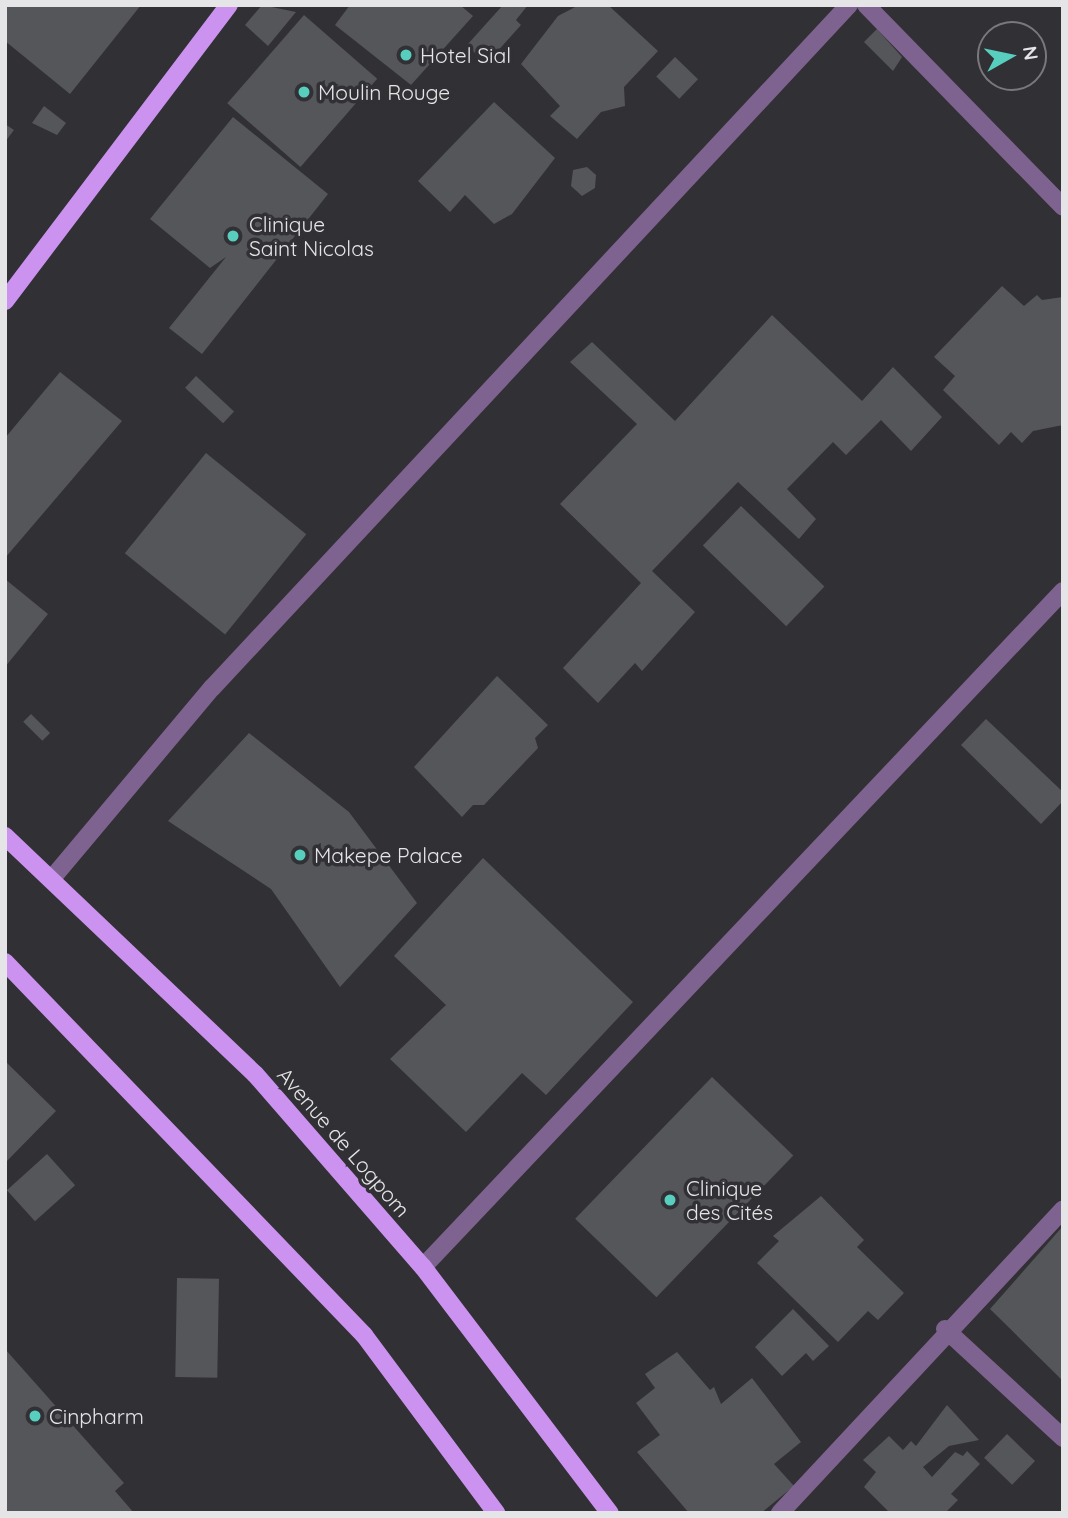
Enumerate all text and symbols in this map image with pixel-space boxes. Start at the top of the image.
north arrow [977,21,1047,91]
place label: Hotel Sial [420,42,511,68]
text: N [1018,44,1044,62]
marker: Hotel Sial [398,47,414,63]
place label: Moulin Rouge [318,79,450,105]
marker: Moulin Rouge [296,84,312,100]
place label: Clinique Saint Nicolas [249,211,374,261]
marker: Clinique Saint Nicolas [223,226,243,246]
place label: Makepe Palace [314,842,462,868]
marker: Makepe Palace [292,847,308,863]
street label: Avenue de Logpom [272,1062,416,1222]
place label: Clinique des Cités [686,1175,773,1225]
marker: Clinique des Cités [660,1190,680,1210]
place label: Cinpharm [49,1403,144,1429]
marker: Cinpharm [27,1408,43,1424]

